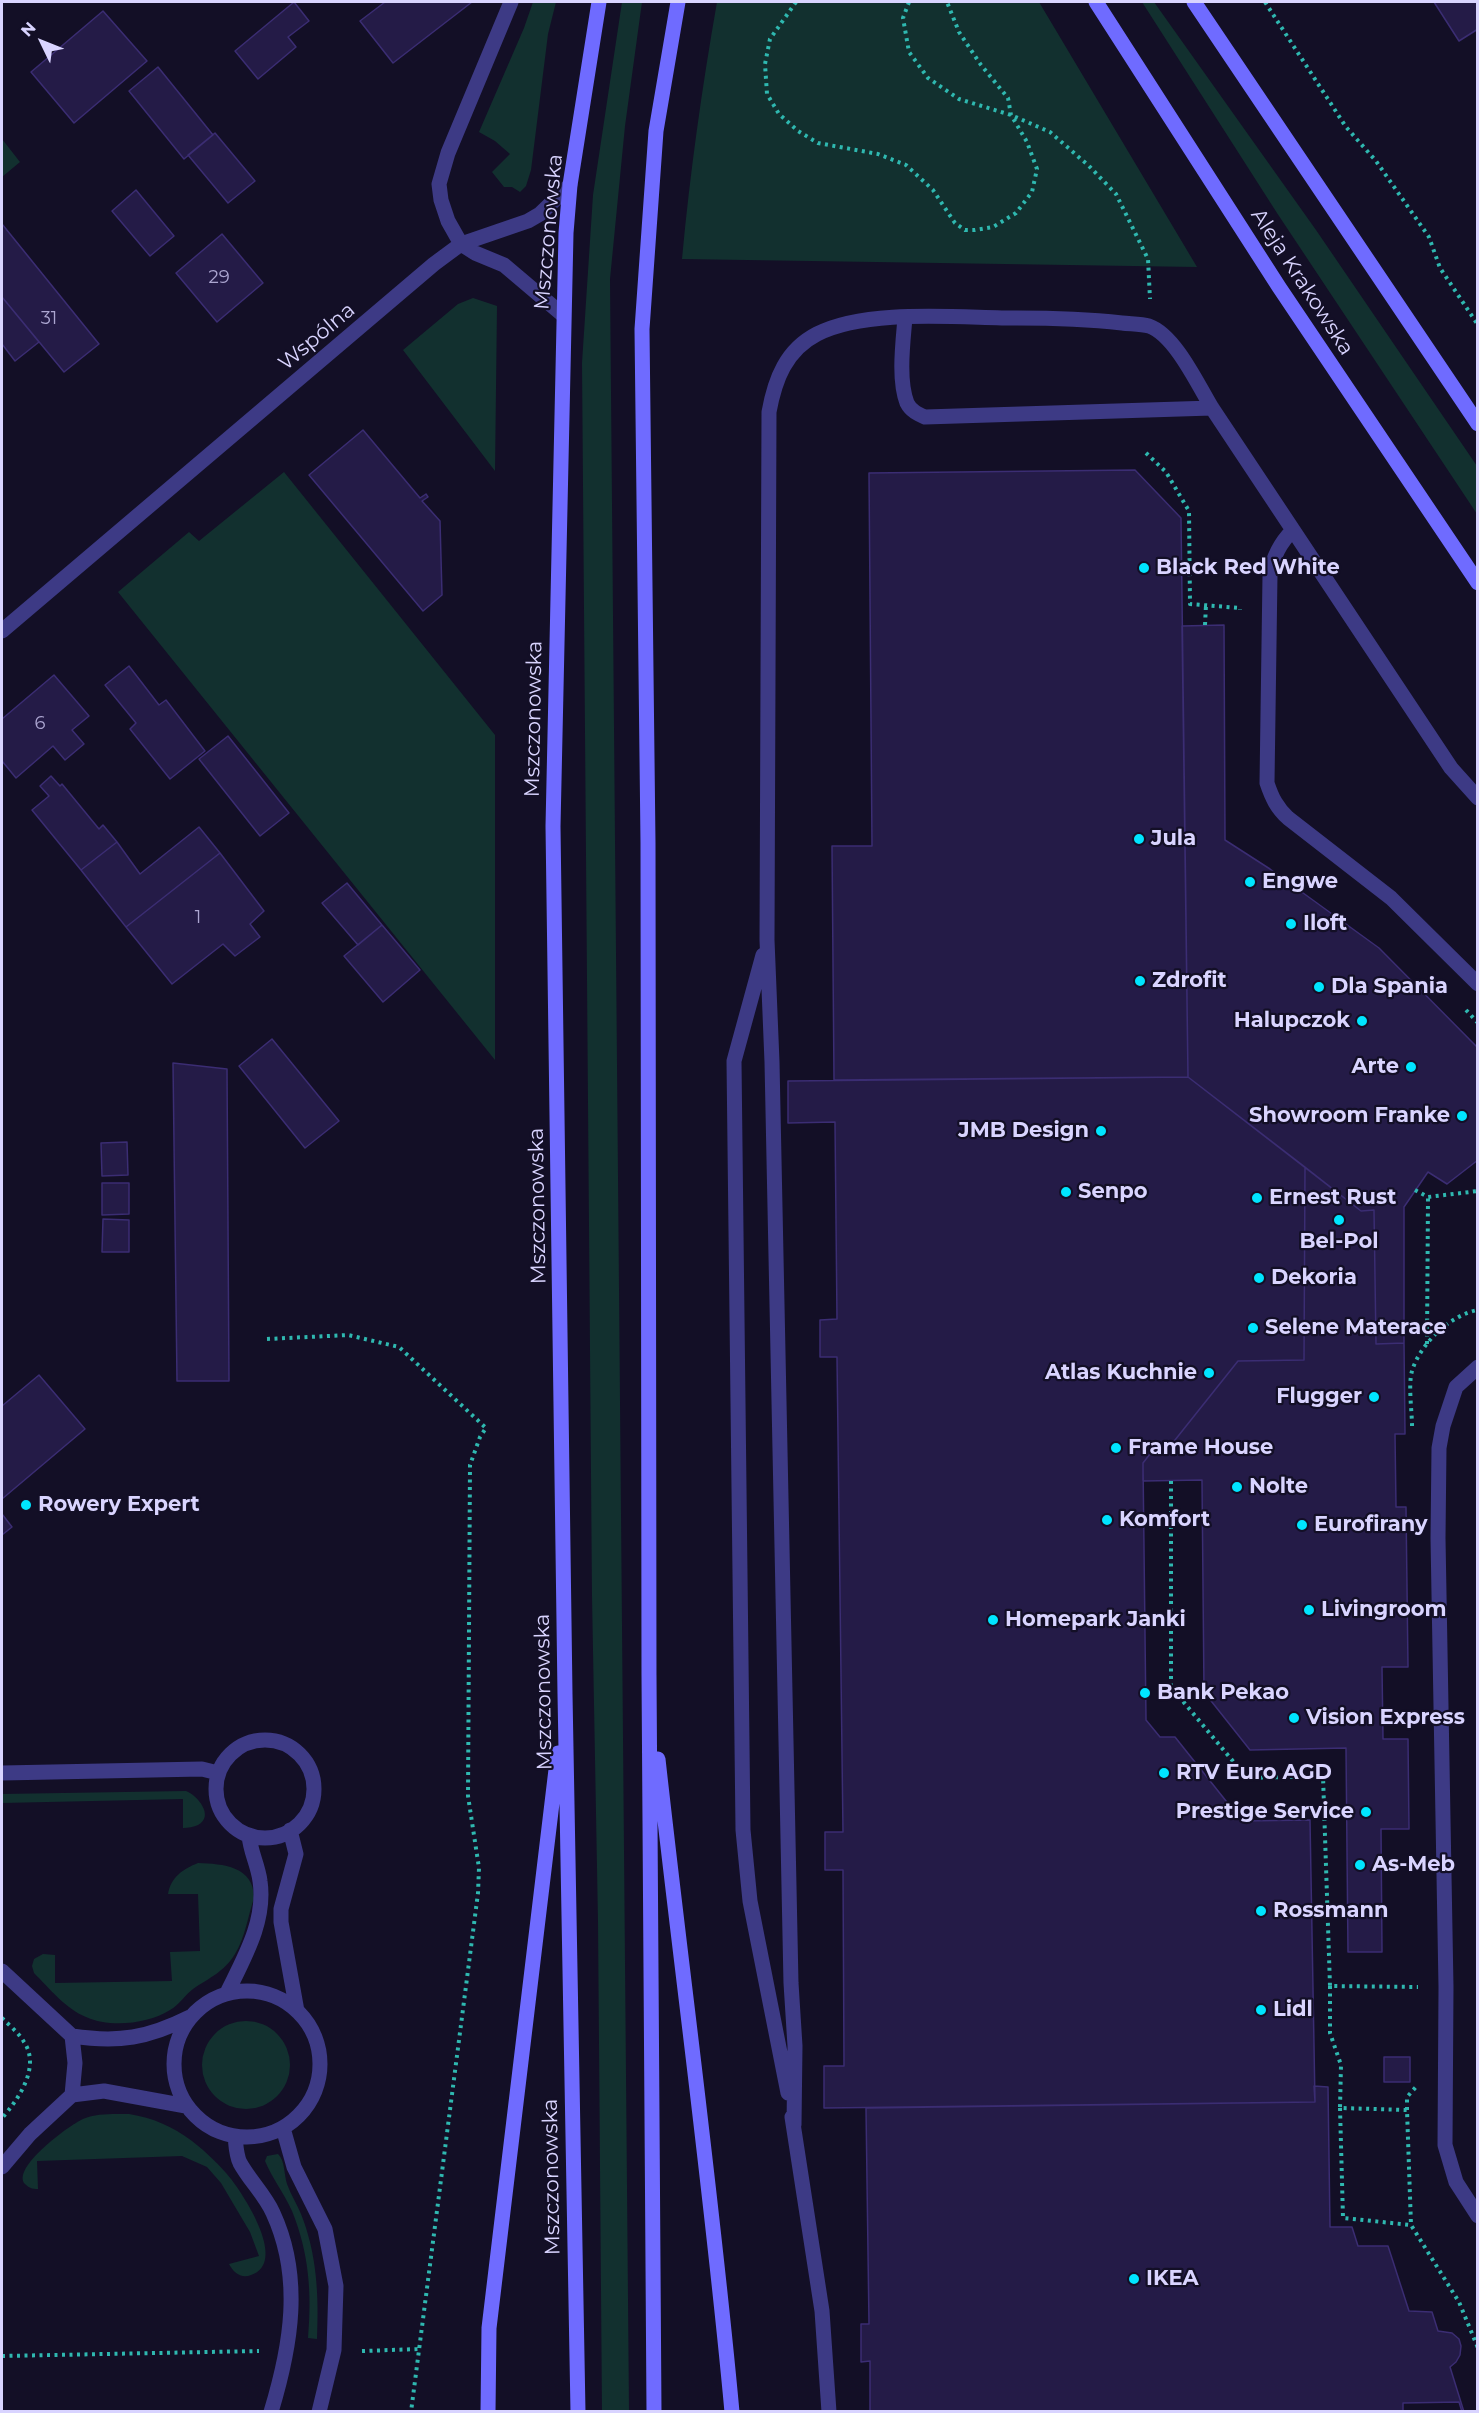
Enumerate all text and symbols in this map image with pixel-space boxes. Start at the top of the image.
north arrow [12,12,72,72]
text: N [17,18,40,41]
street label: Mszczonowska [530,153,568,311]
street label: Aleja Krakowska [1245,204,1359,360]
house number: 29 [208,267,230,289]
street label: Wspólna [274,298,360,376]
house number: 31 [41,308,57,330]
place label: Black Red White [1156,555,1340,581]
marker: Black Red White [1137,561,1151,575]
street label: Mszczonowska [520,640,548,798]
house number: 6 [35,713,45,735]
place label: Jula [1151,826,1196,852]
marker: Jula [1132,832,1146,846]
place label: Engwe [1262,869,1338,895]
marker: Engwe [1243,875,1257,889]
house number: 1 [195,907,201,929]
place label: Iloft [1303,911,1347,937]
marker: Iloft [1284,917,1298,931]
place label: Zdrofit [1152,968,1227,994]
marker: Zdrofit [1133,974,1147,988]
place label: Dla Spania [1331,974,1448,1000]
marker: Dla Spania [1312,980,1326,994]
place label: Halupczok [1234,1008,1350,1034]
marker: Halupczok [1355,1014,1369,1028]
place label: Arte [1352,1054,1399,1080]
marker: Arte [1404,1060,1418,1074]
place label: Showroom Franke [1249,1103,1450,1129]
marker: Showroom Franke [1455,1109,1469,1123]
place label: JMB Design [958,1118,1089,1144]
marker: JMB Design [1094,1124,1108,1138]
street label: Mszczonowska [524,1127,552,1285]
place label: Senpo [1078,1179,1147,1205]
marker: Senpo [1059,1185,1073,1199]
place label: Ernest Rust [1269,1185,1396,1211]
marker: Ernest Rust [1250,1191,1264,1205]
marker: Bel-Pol [1332,1213,1346,1227]
place label: Bel-Pol [1300,1229,1378,1255]
place label: Dekoria [1271,1265,1357,1291]
marker: Dekoria [1252,1271,1266,1285]
place label: Selene Materace [1265,1315,1447,1341]
marker: Selene Materace [1246,1321,1260,1335]
place label: Atlas Kuchnie [1045,1360,1197,1386]
marker: Atlas Kuchnie [1202,1366,1216,1380]
place label: Flugger [1276,1384,1362,1410]
marker: Flugger [1367,1390,1381,1404]
place label: Frame House [1128,1435,1273,1461]
marker: Frame House [1109,1441,1123,1455]
place label: Nolte [1249,1474,1308,1500]
marker: Nolte [1230,1480,1244,1494]
place label: Rowery Expert [38,1492,200,1518]
marker: Rowery Expert [19,1498,33,1512]
place label: Komfort [1119,1507,1210,1533]
place label: Eurofirany [1314,1512,1428,1538]
marker: Komfort [1100,1513,1114,1527]
marker: Eurofirany [1295,1518,1309,1532]
place label: Livingroom [1321,1597,1447,1623]
marker: Livingroom [1302,1603,1316,1617]
place label: Homepark Janki [1005,1607,1186,1633]
street label: Mszczonowska [530,1613,558,1771]
marker: Homepark Janki [986,1613,1000,1627]
place label: Bank Pekao [1157,1680,1289,1706]
marker: Bank Pekao [1138,1686,1152,1700]
place label: Vision Express [1306,1705,1465,1731]
marker: Vision Express [1287,1711,1301,1725]
place label: RTV Euro AGD [1176,1760,1332,1786]
marker: RTV Euro AGD [1157,1766,1171,1780]
place label: Prestige Service [1176,1799,1354,1825]
marker: Prestige Service [1359,1805,1373,1819]
place label: As-Meb [1372,1852,1455,1878]
marker: As-Meb [1353,1858,1367,1872]
place label: Rossmann [1273,1898,1388,1924]
marker: Rossmann [1254,1904,1268,1918]
place label: Lidl [1273,1997,1313,2023]
marker: Lidl [1254,2003,1268,2017]
street label: Mszczonowska [538,2098,566,2256]
place label: IKEA [1146,2266,1199,2292]
marker: IKEA [1127,2272,1141,2286]

